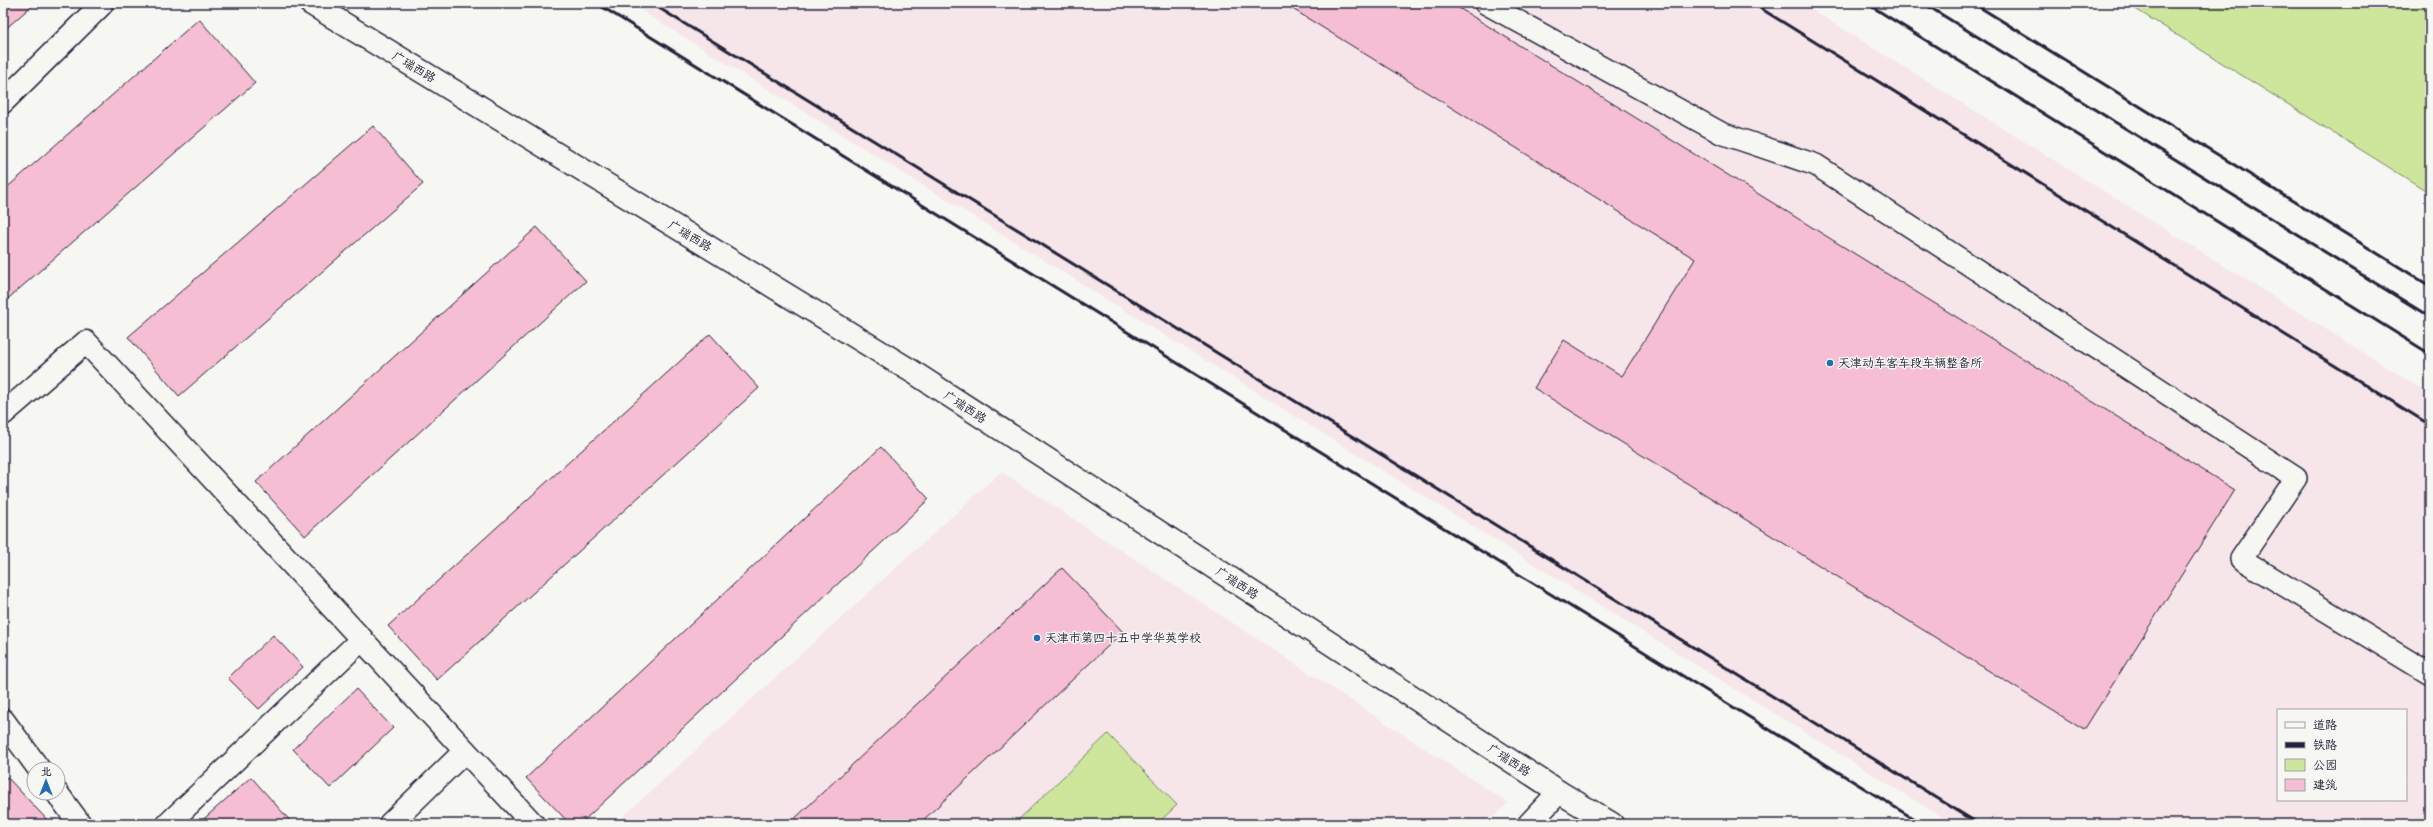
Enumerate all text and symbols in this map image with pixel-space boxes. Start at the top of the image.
street label: 广瑞西路 [388,49,438,88]
street label: 广瑞西路 [664,218,714,257]
place label: 天津动车客车段车辆整备所 [1838,356,1983,373]
marker: 天津动车客车段车辆整备所 [1825,358,1835,368]
street label: 广瑞西路 [939,388,989,428]
street label: 广瑞西路 [1211,564,1261,604]
place label: 天津市第四十五中学华英学校 [1045,631,1201,648]
marker: 天津市第四十五中学华英学校 [1032,633,1042,643]
legend [2277,709,2407,801]
text: 道路 [2313,718,2337,735]
text: 铁路 [2313,738,2337,755]
street label: 广瑞西路 [1483,741,1533,781]
text: 公园 [2313,758,2337,775]
north arrow [26,761,66,801]
text: 北 [41,765,52,781]
text: 建筑 [2313,778,2337,795]

